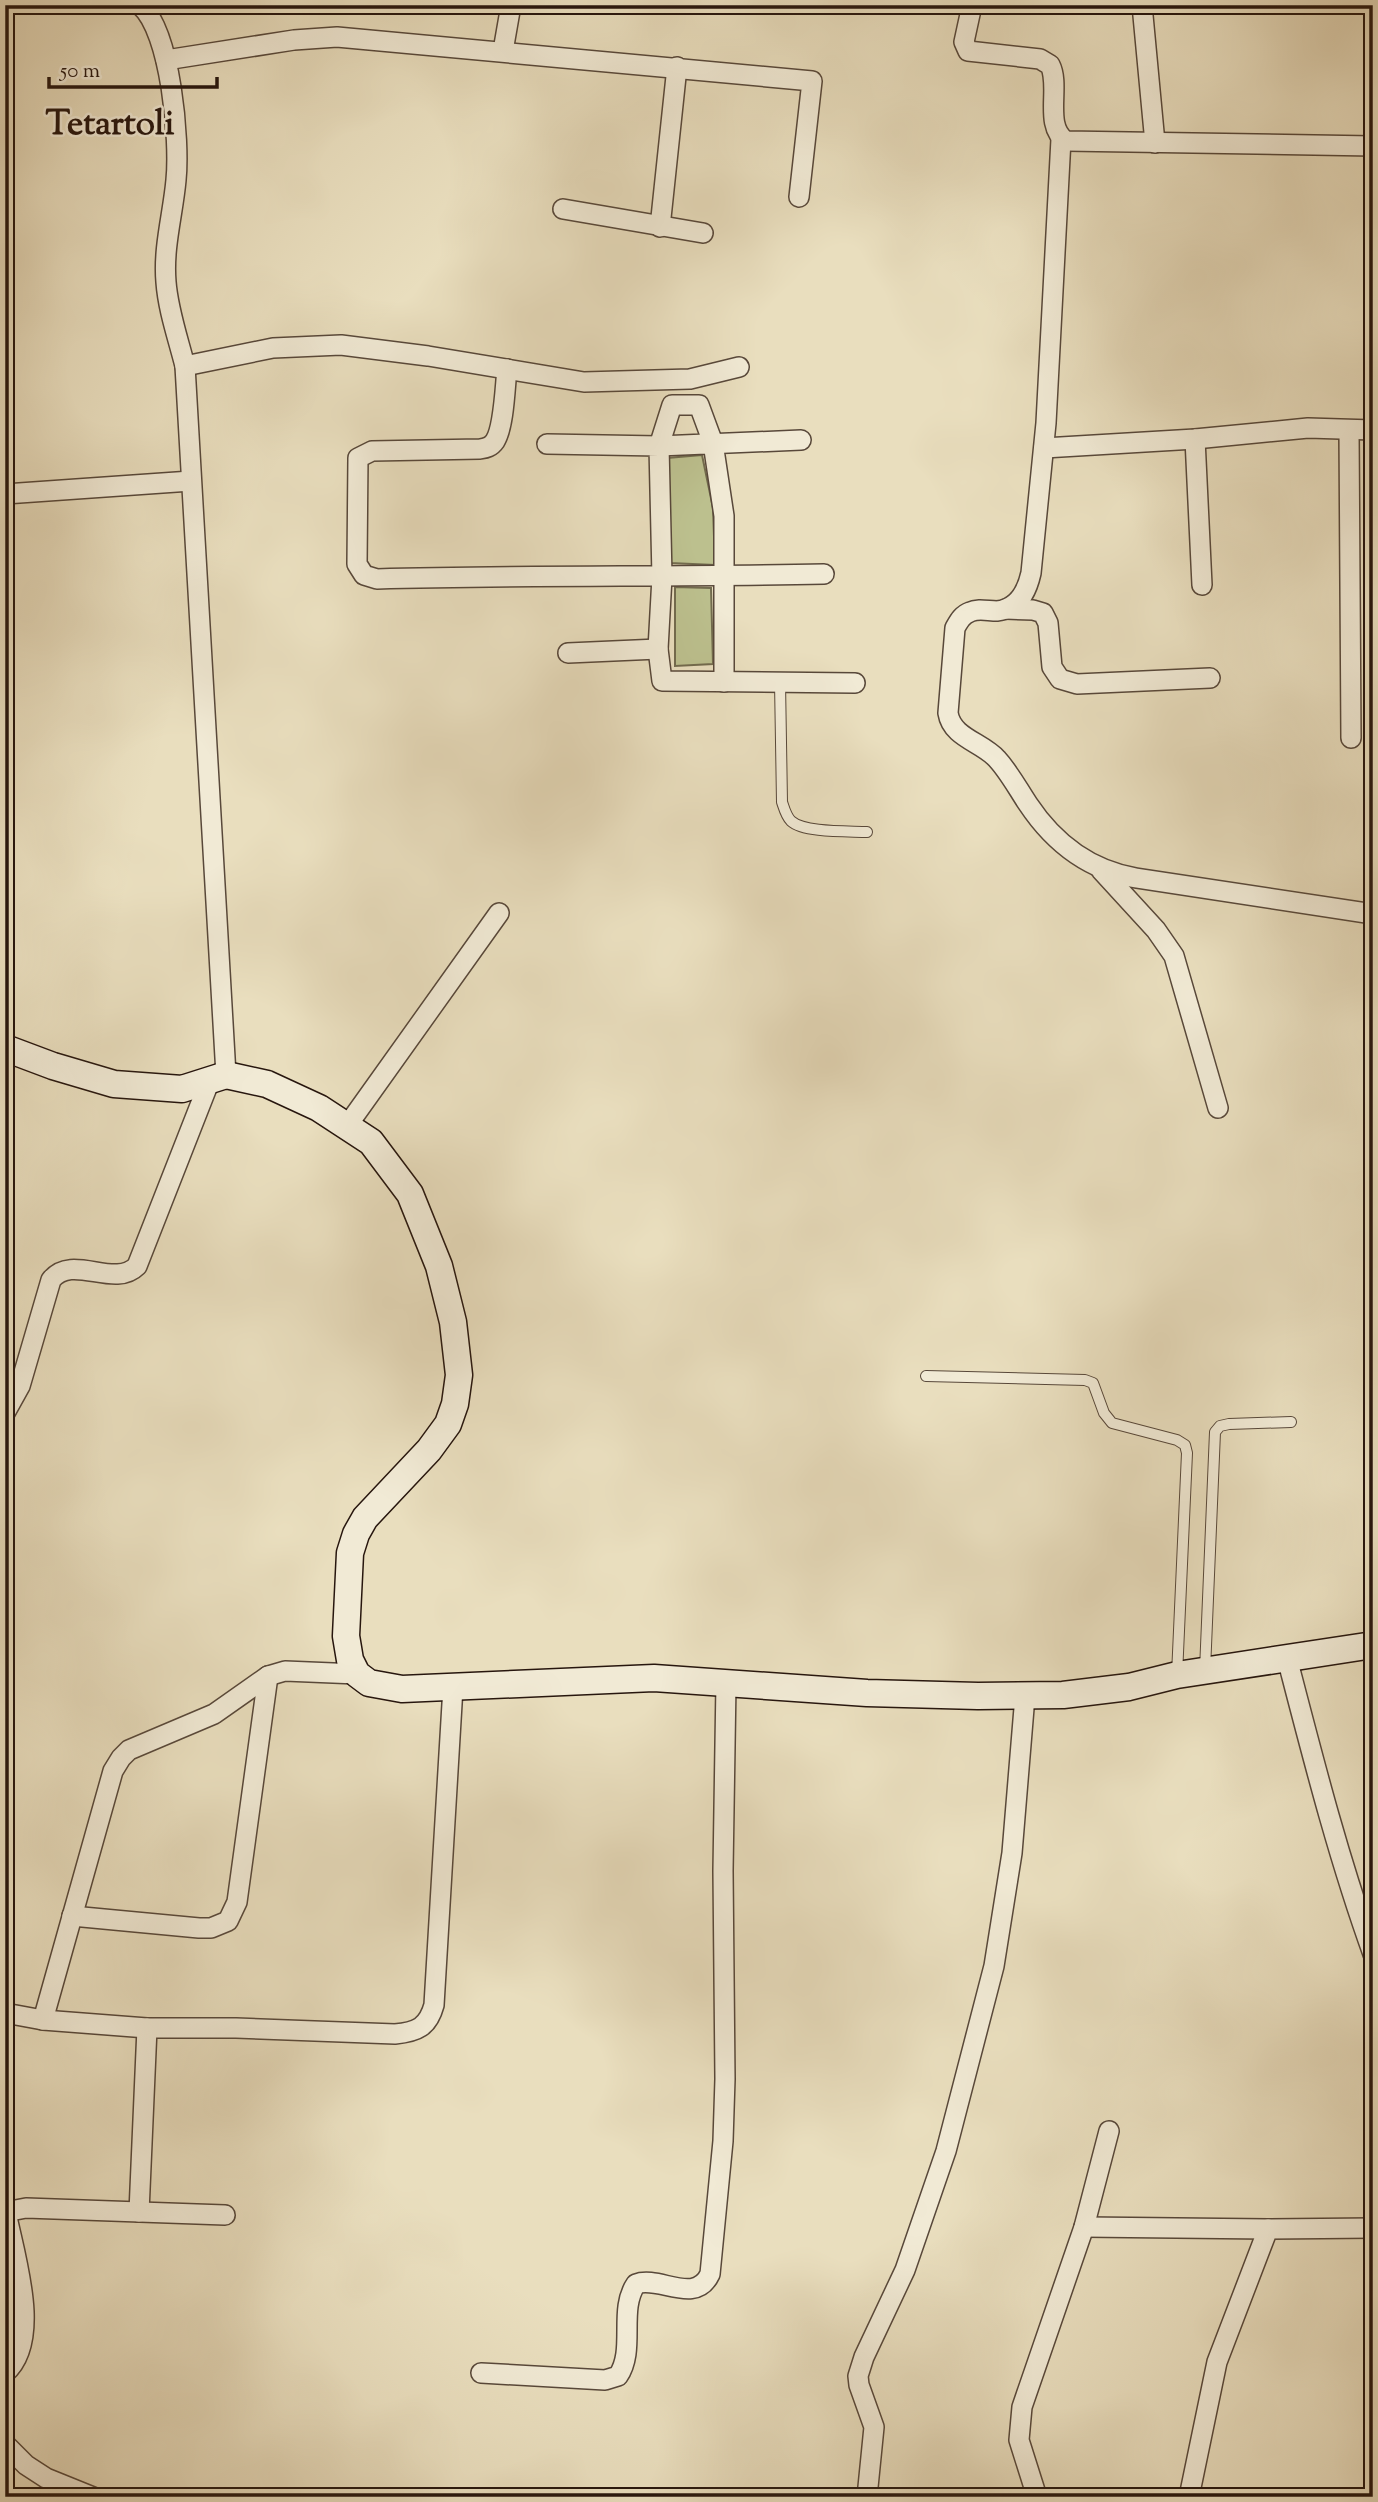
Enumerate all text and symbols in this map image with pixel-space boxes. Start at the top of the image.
scale bar [49,46,217,90]
text: 50 m [59,57,100,87]
district label: Tetartoli [45,100,175,151]

